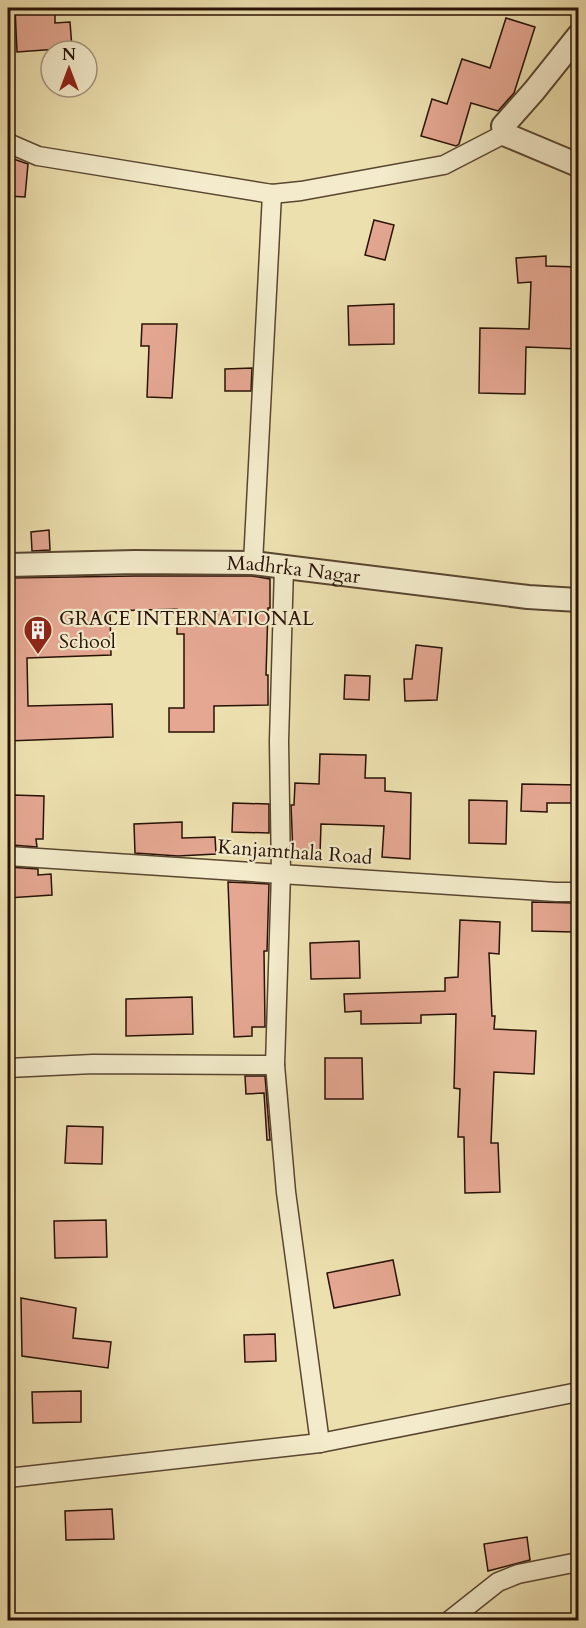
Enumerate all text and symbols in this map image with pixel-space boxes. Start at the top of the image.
north arrow [39,39,99,99]
text: N [62,44,76,66]
street label: Madhrka Nagar [227,549,363,590]
place label: GRACE INTERNATIONAL School [59,605,315,655]
building icon: GRACE INTERNATIONAL School [22,614,54,656]
street label: Kanjamthala Road [217,833,374,871]

